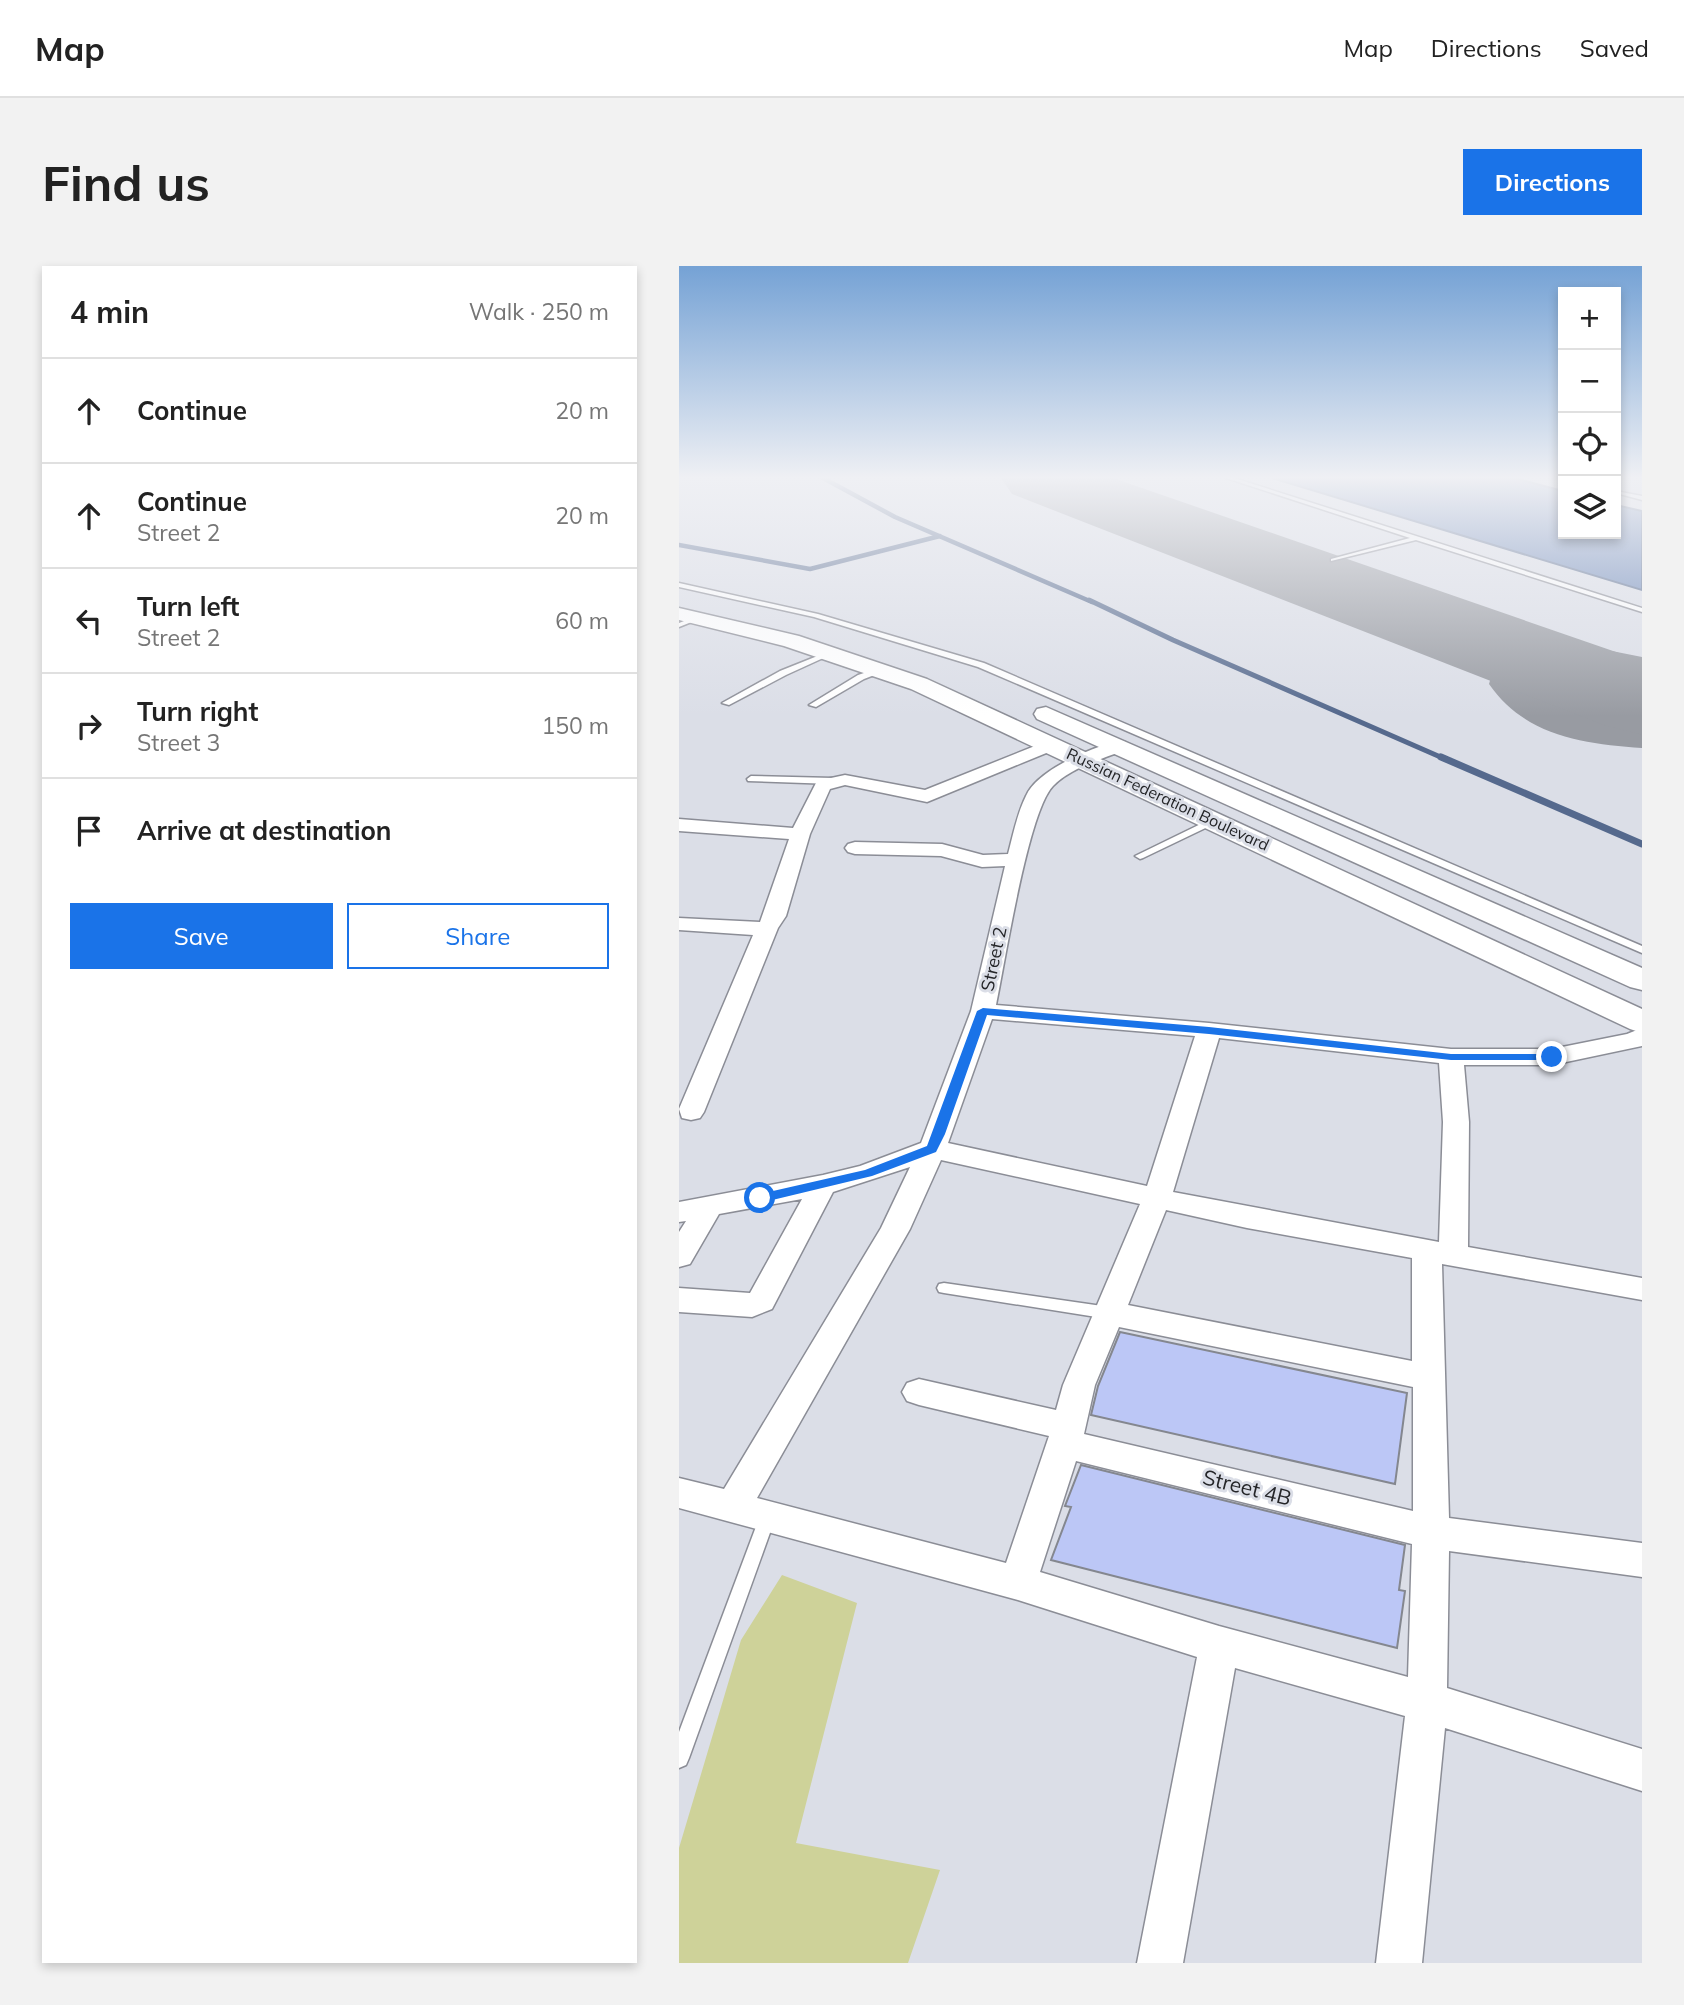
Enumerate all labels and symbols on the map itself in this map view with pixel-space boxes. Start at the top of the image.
street label: Russian Federation Boulevard [1064,743,1272,855]
street label: Street 2 [975,925,1012,993]
route end [1536,1041,1567,1072]
route start [744,1182,775,1213]
street label: Street 4B [1200,1463,1294,1511]

